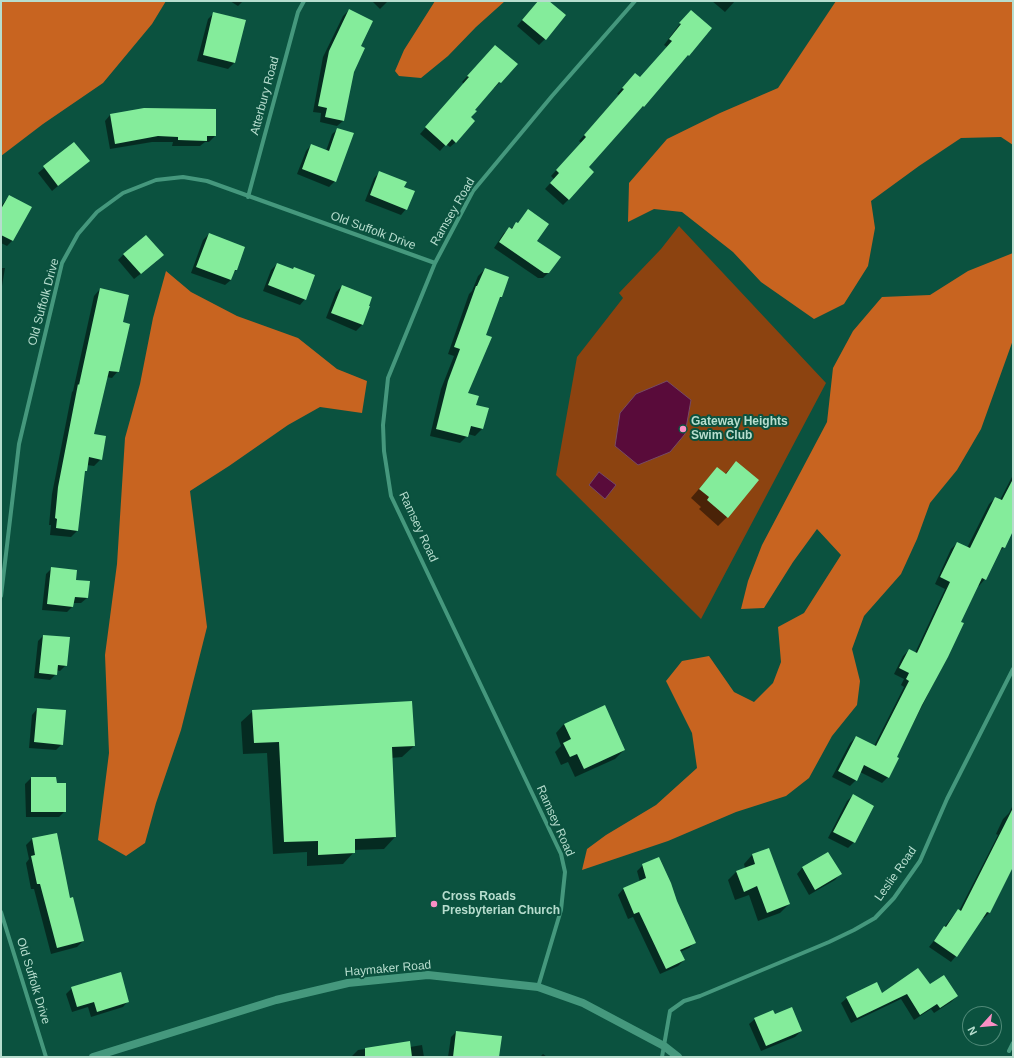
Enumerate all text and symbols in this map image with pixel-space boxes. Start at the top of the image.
street label: Atterbury Road [248,55,282,137]
street label: Ramsey Road [428,175,478,249]
street label: Old Suffolk Drive [328,209,418,253]
street label: Old Suffolk Drive [25,257,63,347]
place label: Gateway Heights Swim Club [691,415,788,443]
marker: Gateway Heights Swim Club [678,424,688,434]
street label: Ramsey Road [395,490,441,564]
street label: Ramsey Road [533,783,577,859]
street label: Leslie Road [872,844,920,904]
place label: Cross Roads Presbyterian Church [442,890,560,918]
marker: Cross Roads Presbyterian Church [429,899,439,909]
street label: Old Suffolk Drive [13,936,53,1026]
street label: Haymaker Road [344,958,432,980]
north arrow [962,1006,1002,1046]
text: N [965,1025,979,1037]

